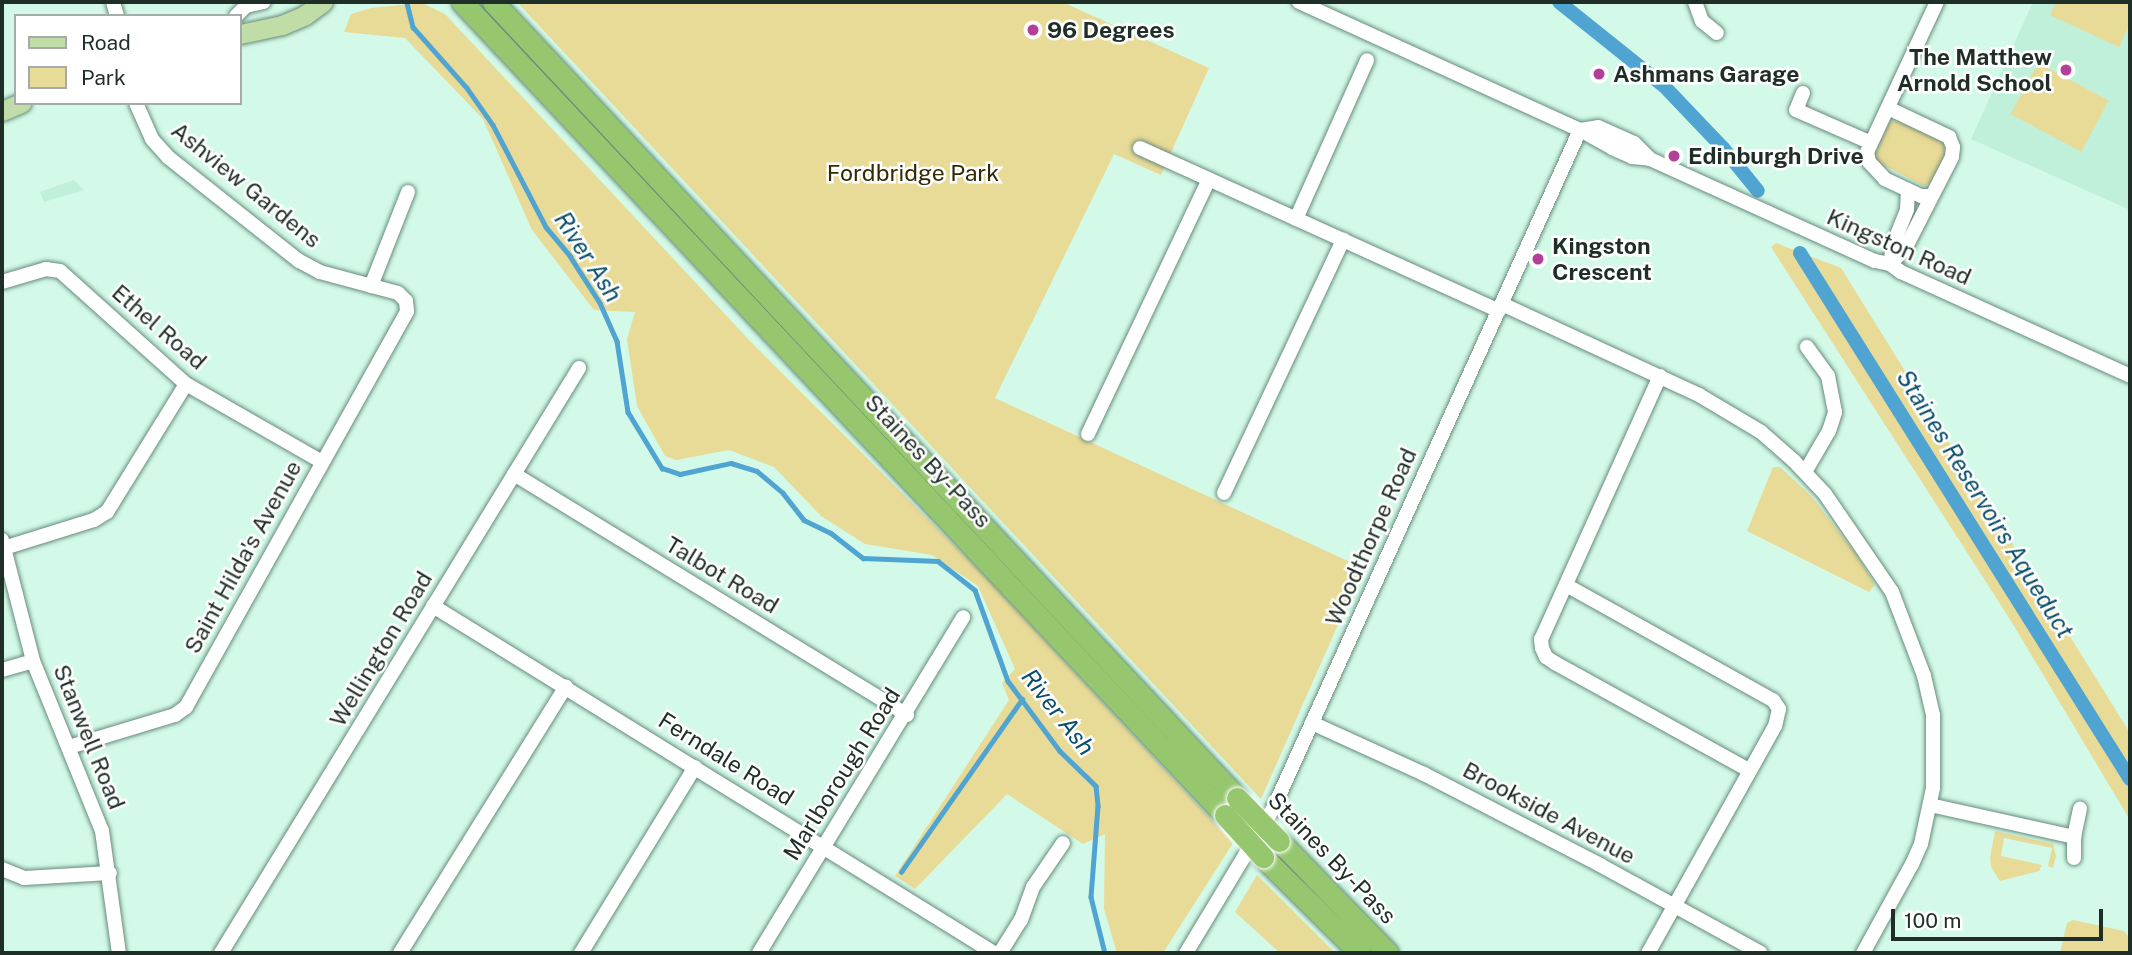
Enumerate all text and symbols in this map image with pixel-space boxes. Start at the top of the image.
legend [14,14,242,105]
place label: 96 Degrees [1047,16,1175,44]
marker: 96 Degrees [1025,22,1041,38]
text: Road [81,30,131,55]
place label: The Matthew Arnold School [1897,43,2052,97]
place label: Ashmans Garage [1613,60,1800,88]
marker: The Matthew Arnold School [2058,62,2074,78]
text: Park [81,65,126,90]
marker: Ashmans Garage [1591,66,1607,82]
street label: Ashview Gardens [166,116,326,254]
place label: Edinburgh Drive [1688,142,1864,170]
marker: Edinburgh Drive [1666,148,1682,164]
park label: Fordbridge Park [827,159,999,187]
street label: Kingston Road [1823,203,1975,291]
water label: River Ash [548,206,628,308]
place label: Kingston Crescent [1552,232,1652,286]
marker: Kingston Crescent [1530,251,1546,267]
street label: Ethel Road [106,279,212,375]
water label: Staines Reservoirs Aqueduct [1890,364,2080,644]
street label: Staines By-Pass [859,389,997,533]
street label: Woodthorpe Road [1319,444,1423,630]
street label: Saint Hilda's Avenue [178,456,308,658]
street label: Talbot Road [660,530,784,620]
street label: Wellington Road [324,567,438,731]
street label: Stanwell Road [47,661,131,813]
water label: River Ash [1015,663,1101,761]
street label: Marlborough Road [778,683,906,865]
street label: Ferndale Road [653,706,799,812]
street label: Brookside Avenue [1458,756,1640,870]
street label: Staines By-Pass [1262,786,1402,930]
scale bar [1894,895,2106,939]
text: 100 m [1904,908,1961,933]

